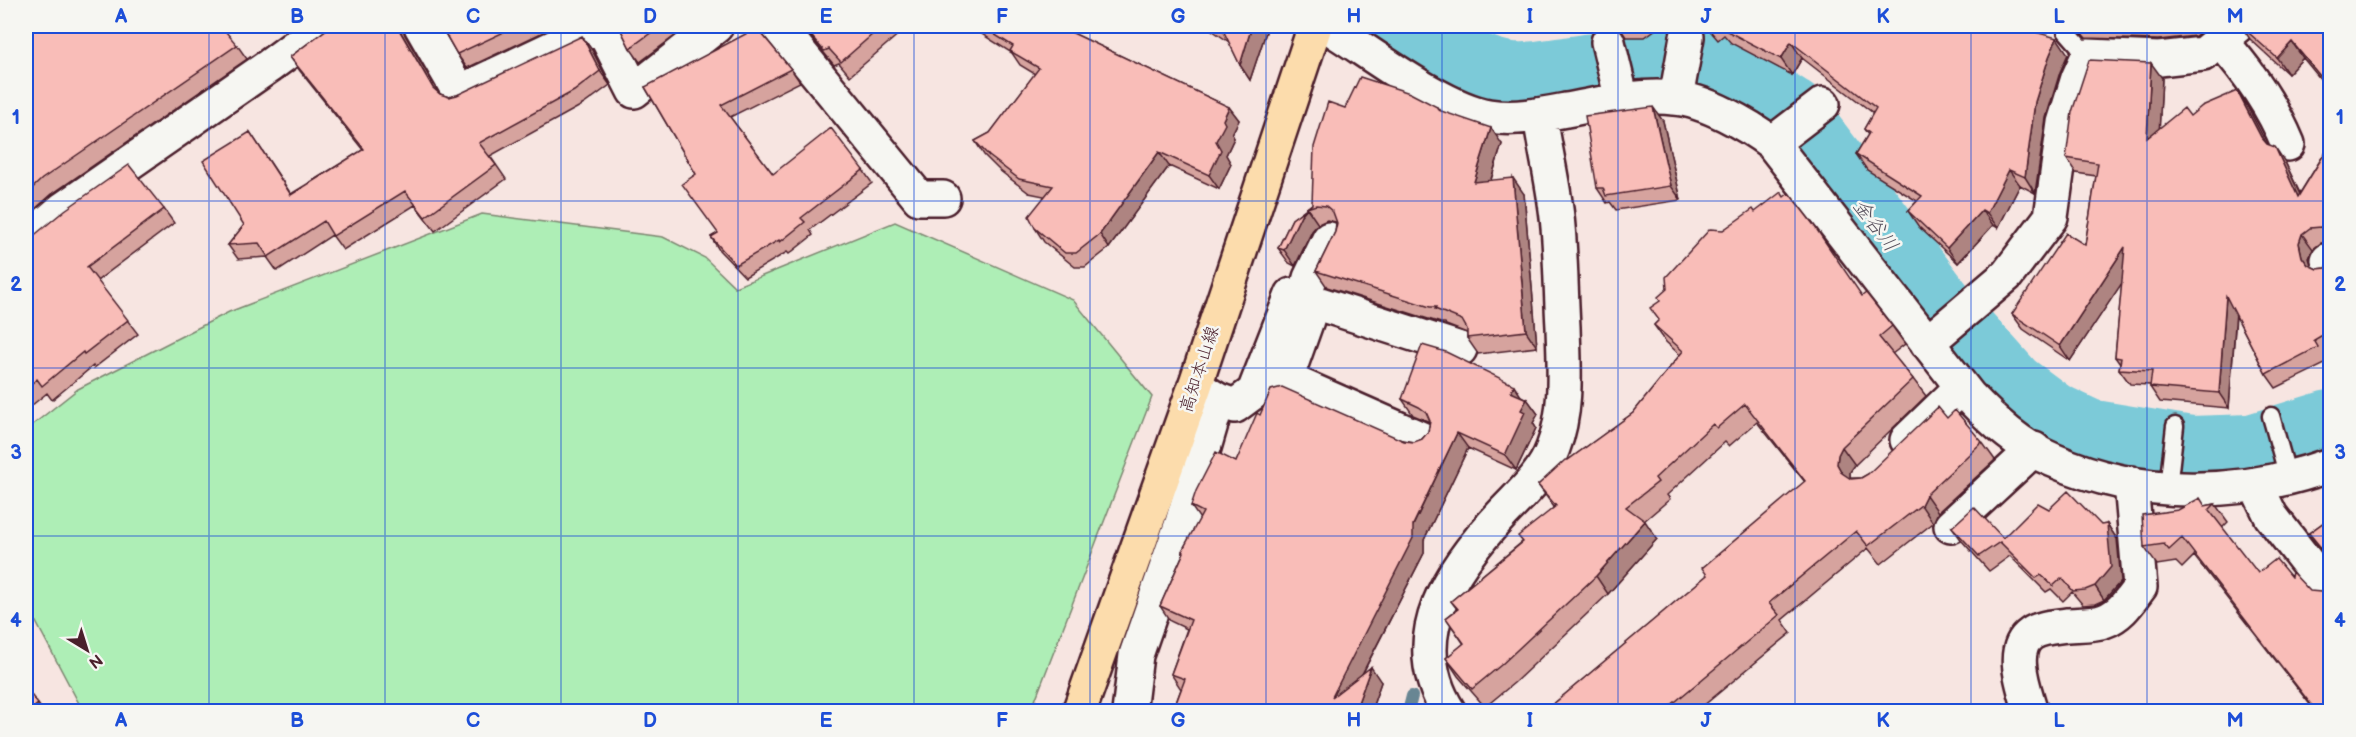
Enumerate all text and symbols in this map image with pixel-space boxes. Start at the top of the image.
text: A [114,5,128,29]
text: B [290,5,304,29]
text: C [466,5,480,29]
text: D [643,5,657,29]
text: E [820,5,833,29]
text: F [996,5,1008,29]
text: G [1171,5,1186,29]
text: H [1347,5,1361,29]
text: I [1527,5,1533,29]
text: J [1701,5,1713,29]
text: K [1876,5,1890,29]
text: L [2053,5,2065,29]
text: M [2226,5,2244,29]
text: 1 [12,106,20,130]
text: 1 [2336,106,2344,130]
water label: 金谷川 [1848,194,1903,257]
text: 2 [10,273,22,297]
text: 2 [2334,273,2346,297]
street label: 高知本山線 [1176,323,1223,415]
text: 3 [10,441,22,465]
text: 3 [2334,441,2346,465]
text: 4 [10,609,22,633]
text: 4 [2334,609,2346,633]
north arrow [57,620,117,680]
text: N [85,649,106,672]
text: A [114,709,128,733]
text: B [290,709,304,733]
text: C [466,709,480,733]
text: D [643,709,657,733]
text: E [820,709,833,733]
text: F [996,709,1008,733]
text: G [1171,709,1186,733]
text: H [1347,709,1361,733]
text: I [1527,709,1533,733]
text: J [1701,709,1713,733]
text: K [1876,709,1890,733]
text: L [2053,709,2065,733]
text: M [2226,709,2244,733]

